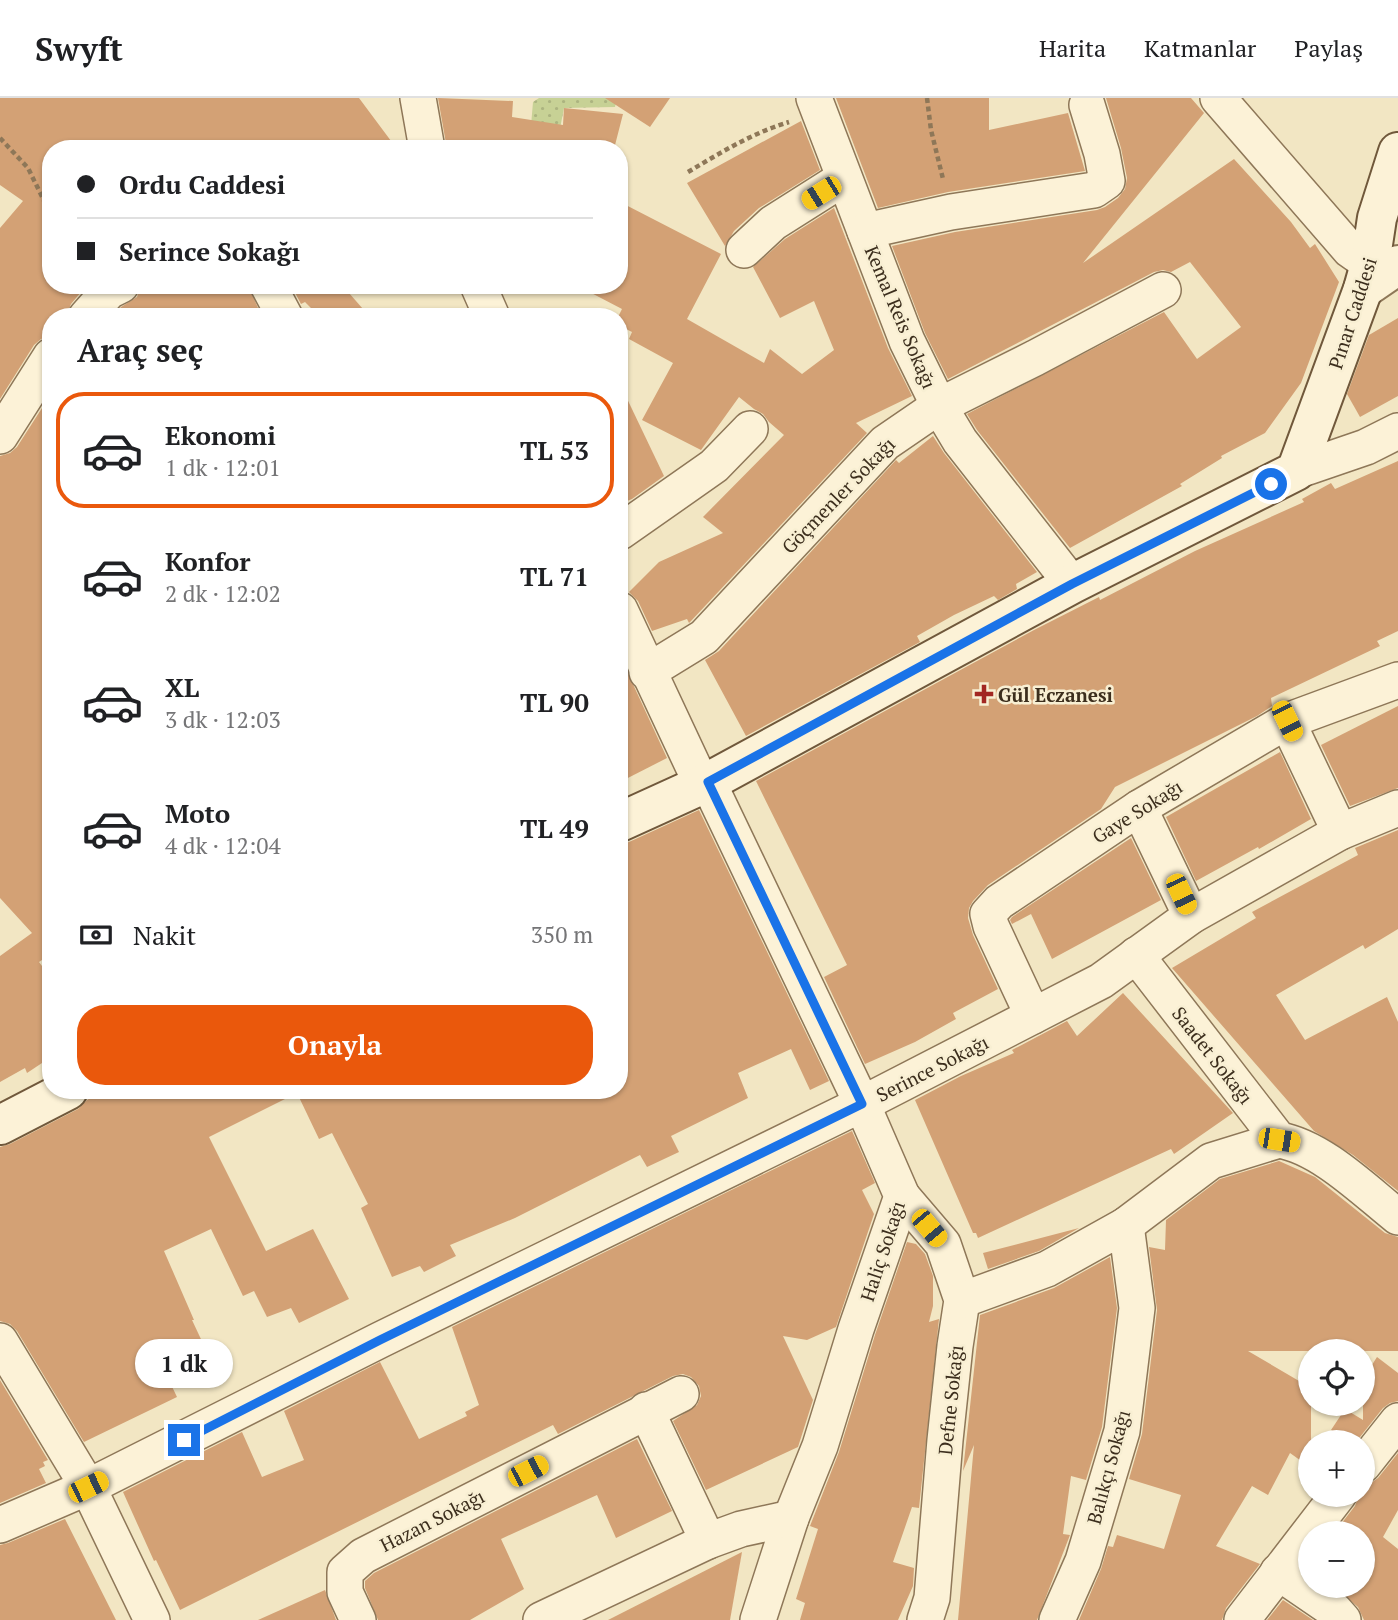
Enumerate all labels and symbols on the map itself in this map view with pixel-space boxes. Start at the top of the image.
car [798,173,845,213]
street label: Kemal Reis Sokağı [860,242,942,392]
street label: Pınar Caddesi [1322,254,1382,372]
street label: Göçmenler Sokağı [776,431,900,559]
route start [1255,468,1287,500]
place label: Gül Eczanesi [998,682,1113,707]
marker: Gül Eczanesi [976,686,992,702]
car [1269,698,1306,744]
street label: Gaye Sokağı [1087,773,1187,849]
car [1163,871,1200,917]
street label: Saadet Sokağı [1167,1001,1259,1109]
street label: Serince Sokağı [872,1029,992,1107]
car [1257,1126,1302,1154]
street label: Haliç Sokağı [854,1198,910,1304]
car [908,1205,951,1251]
callout: 1 dk [135,1338,233,1388]
street label: Defne Sokağı [932,1344,968,1456]
street label: Balıkçı Sokağı [1081,1407,1135,1527]
route end [168,1424,200,1456]
car [505,1452,552,1490]
car [65,1468,112,1506]
street label: Hazan Sokağı [376,1483,488,1557]

